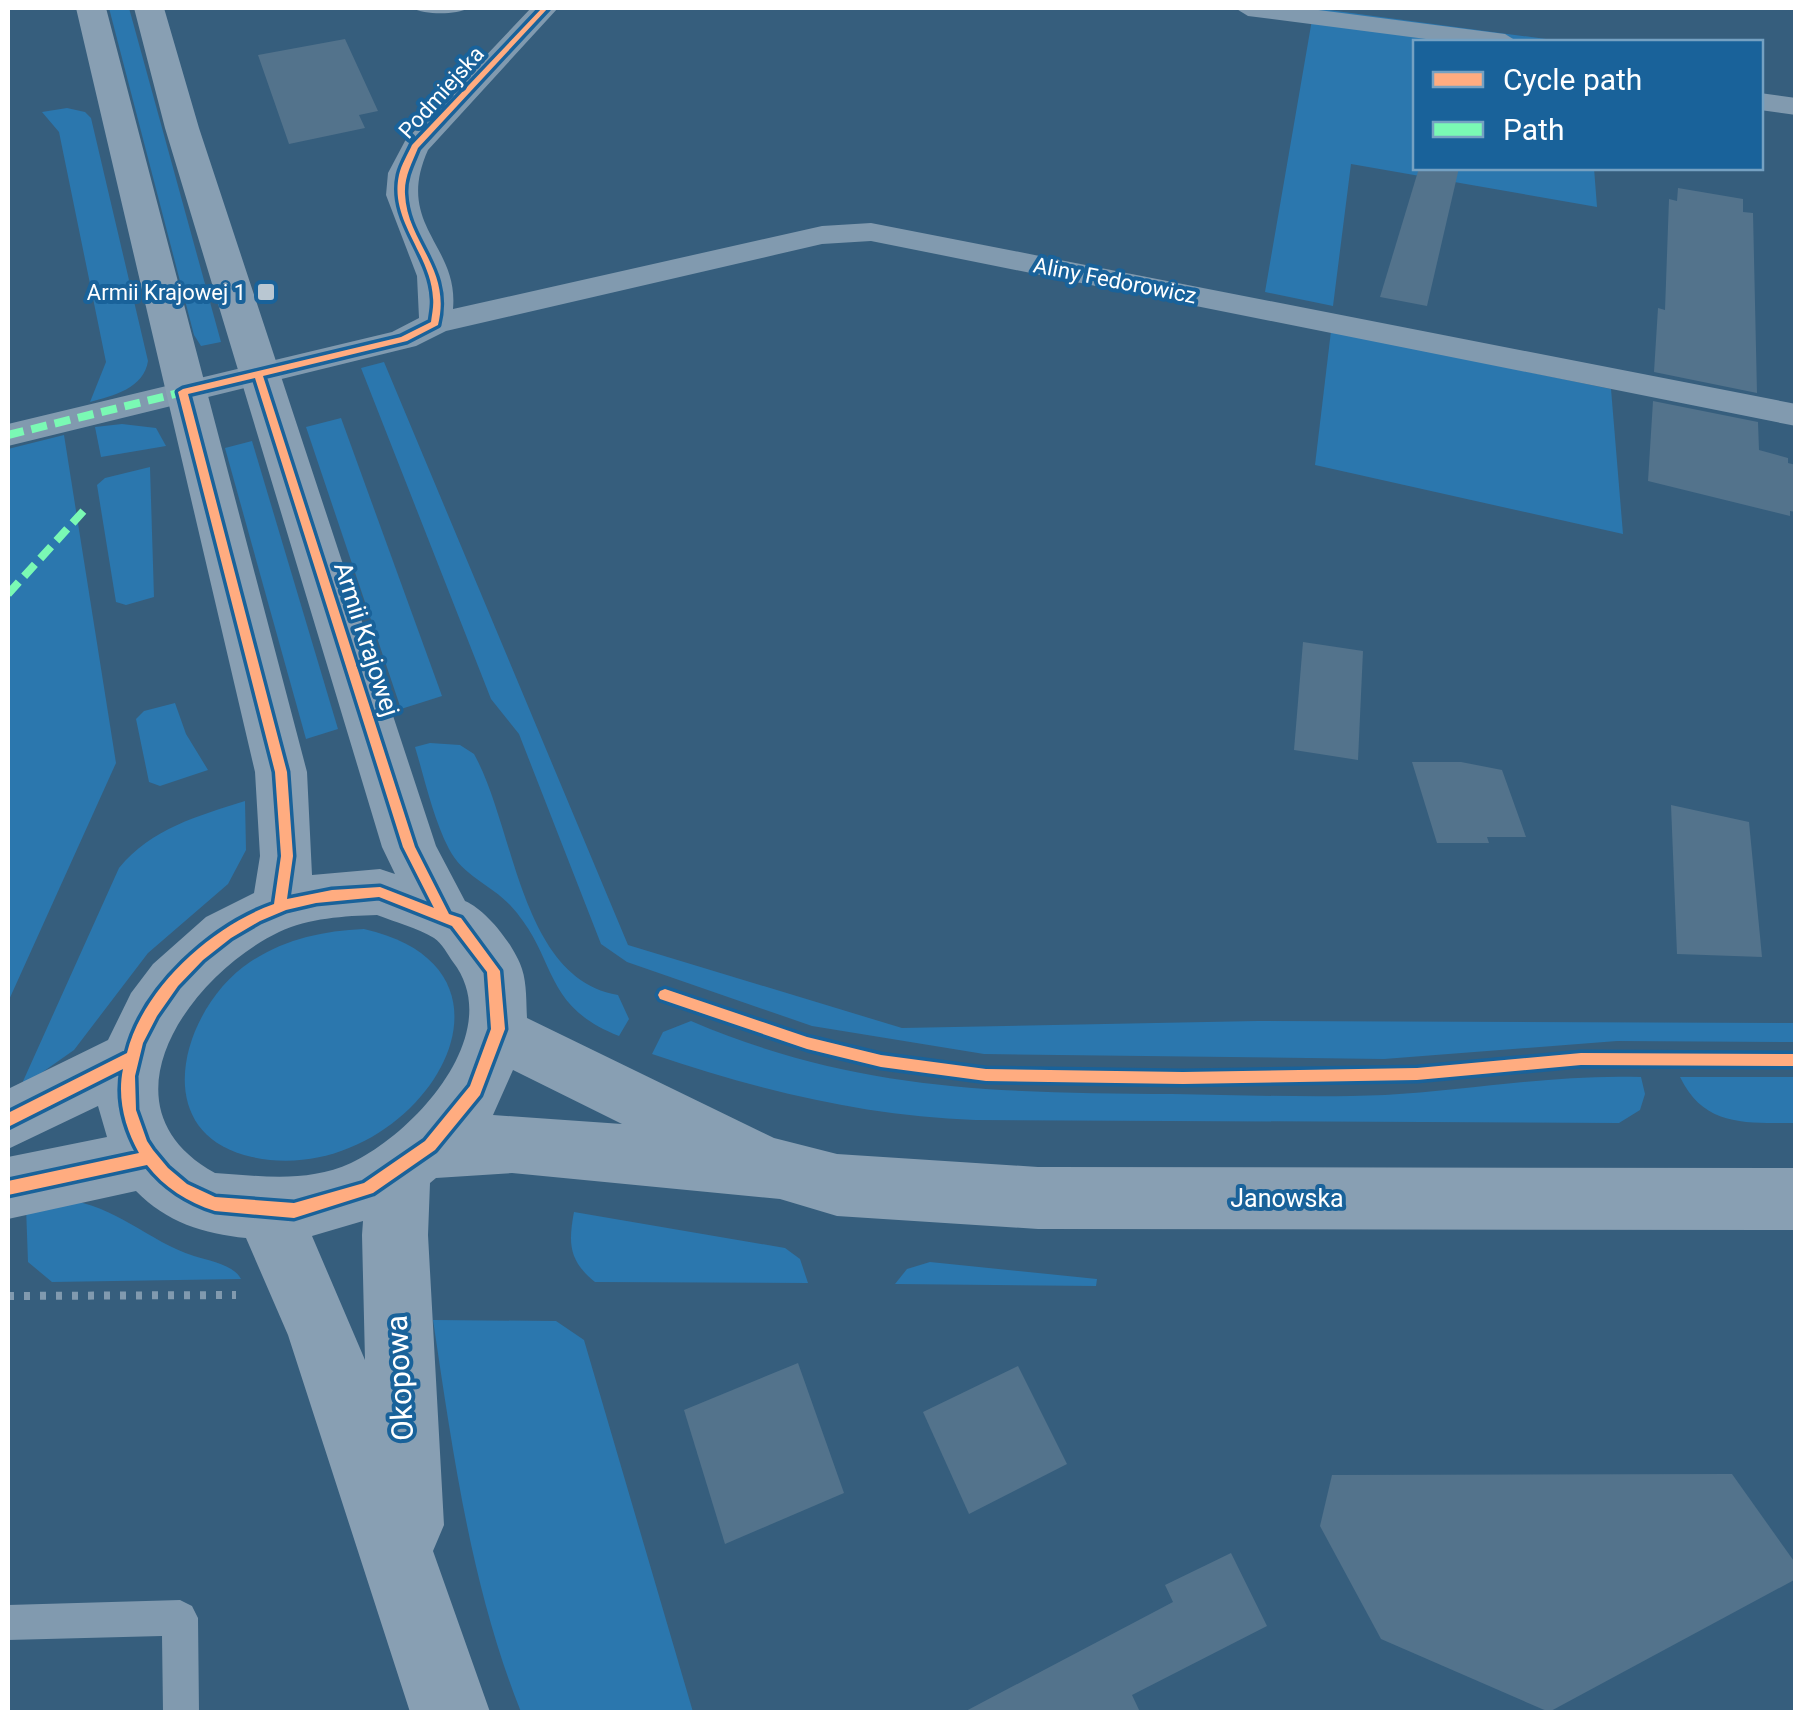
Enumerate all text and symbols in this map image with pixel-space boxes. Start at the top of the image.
legend [1413,40,1763,170]
street label: Podmiejska [394,41,489,143]
text: Cycle path [1503,62,1642,97]
text: Path [1503,112,1564,147]
street label: Aliny Fedorowicz [1031,252,1199,309]
place label: Armii Krajowej 1 [87,280,246,305]
marker: Armii Krajowej 1 [255,281,277,303]
street label: Armii Krajowej [328,558,405,720]
street label: Janowska [1230,1184,1344,1213]
street label: Okopowa [379,1314,420,1442]

